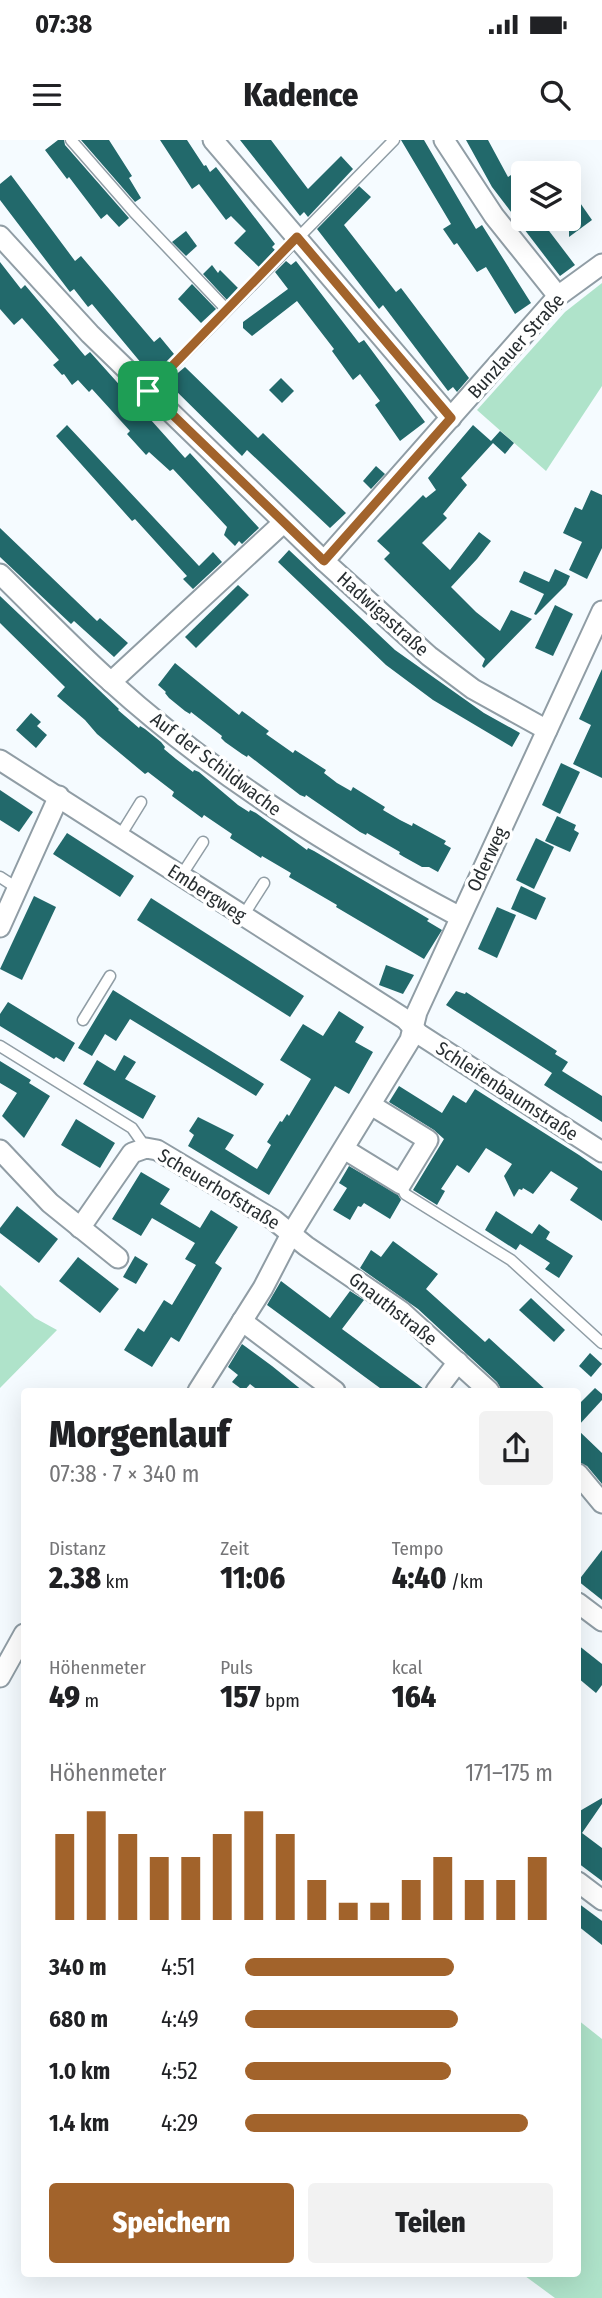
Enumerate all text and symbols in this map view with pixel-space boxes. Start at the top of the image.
text: 07:38 [35,9,92,40]
icon: menu [28,76,66,114]
text: Kadence [244,76,358,114]
icon: search [536,76,574,114]
map controls [511,161,581,231]
button: layers [511,161,581,231]
street label: Bunzlauer Straße [463,289,569,403]
pin [118,361,178,421]
icon: arrive [129,372,167,410]
street label: Hadwigastraße [332,567,434,661]
street label: Auf der Schildwache [146,707,286,821]
street label: Oderweg [462,823,512,895]
street label: Embergweg [163,859,251,927]
street label: Schleifenbaumstraße [432,1036,582,1146]
street label: Scheuerhofstraße [154,1144,284,1234]
street label: Gnauthstraße [344,1267,442,1351]
text: Morgenlauf [49,1411,230,1457]
button: share [479,1411,553,1485]
text: 07:38 · 7 × 340 m [49,1460,200,1488]
text: Distanz [49,1537,106,1560]
text: Zeit [220,1537,249,1560]
text: Tempo [392,1537,444,1560]
text: 2.38 [49,1560,101,1596]
text: 11:06 [220,1560,285,1596]
text: 4:40 [392,1560,447,1596]
text: km [101,1570,129,1593]
text: /km [447,1570,483,1593]
text: Höhenmeter [49,1656,146,1679]
text: Puls [220,1656,253,1679]
text: kcal [392,1656,422,1679]
text: 49 [49,1679,80,1715]
text: 157 [220,1679,261,1715]
text: 164 [392,1679,436,1715]
text: m [80,1689,99,1712]
text: bpm [261,1689,300,1712]
text: Höhenmeter [49,1759,166,1787]
text: 171–175 m [465,1759,553,1787]
text: 340 m [49,1953,107,1981]
text: 4:51 [161,1953,196,1981]
text: 680 m [49,2005,108,2033]
text: 4:49 [161,2005,199,2033]
text: 1.0 km [49,2057,110,2085]
text: 4:52 [161,2057,198,2085]
text: 1.4 km [49,2109,109,2137]
text: 4:29 [161,2109,198,2137]
button: Speichern [49,2183,294,2263]
button: Teilen [308,2183,553,2263]

